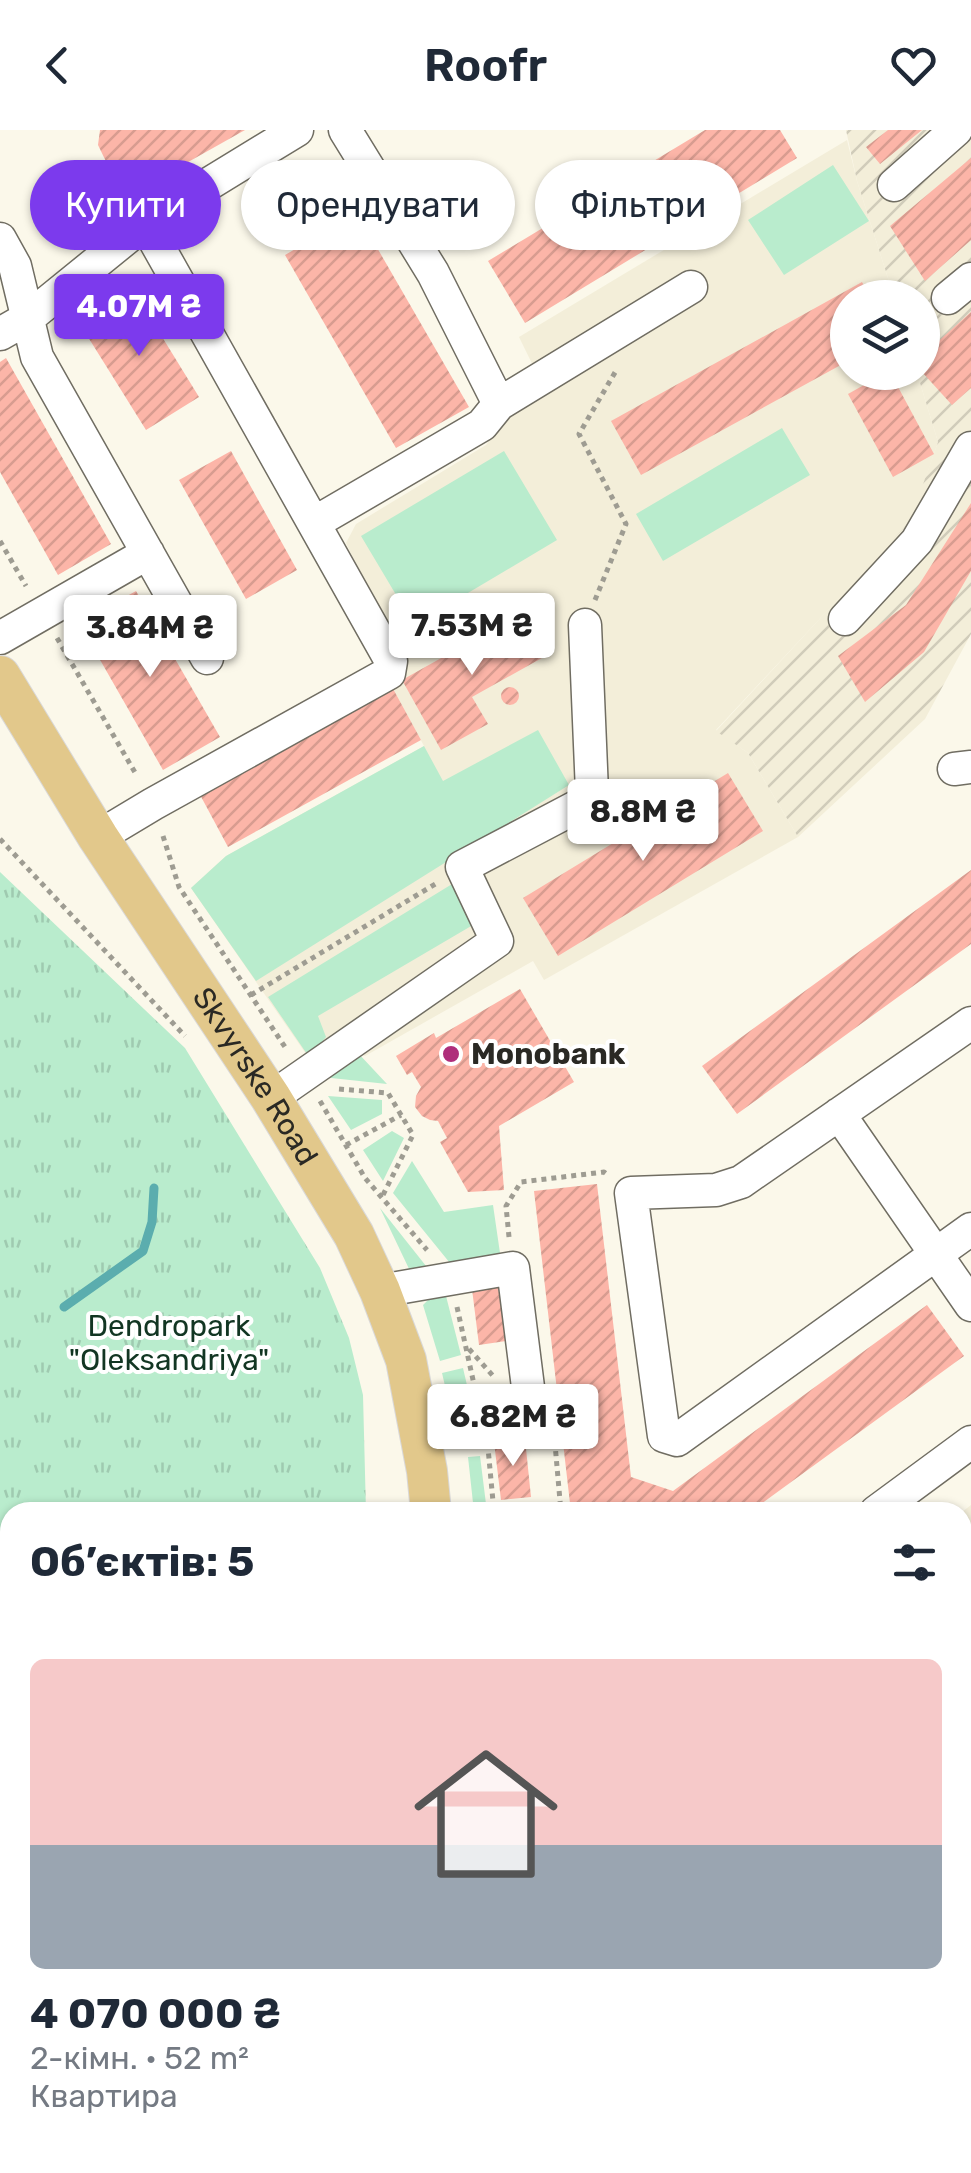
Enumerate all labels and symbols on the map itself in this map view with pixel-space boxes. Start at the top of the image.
pin: 4.07M ₴ [47,274,231,359]
pin: 7.53M ₴ [380,593,564,678]
pin: 3.84M ₴ [58,595,242,680]
pin: 8.8M ₴ [562,779,724,864]
street label: Skvyrske Road [185,981,325,1172]
place label: Monobank [471,1036,626,1072]
marker: Monobank [440,1043,462,1065]
park label: Dendropark "Oleksandriya" [69,1308,269,1378]
pin: 6.82M ₴ [421,1384,605,1469]

